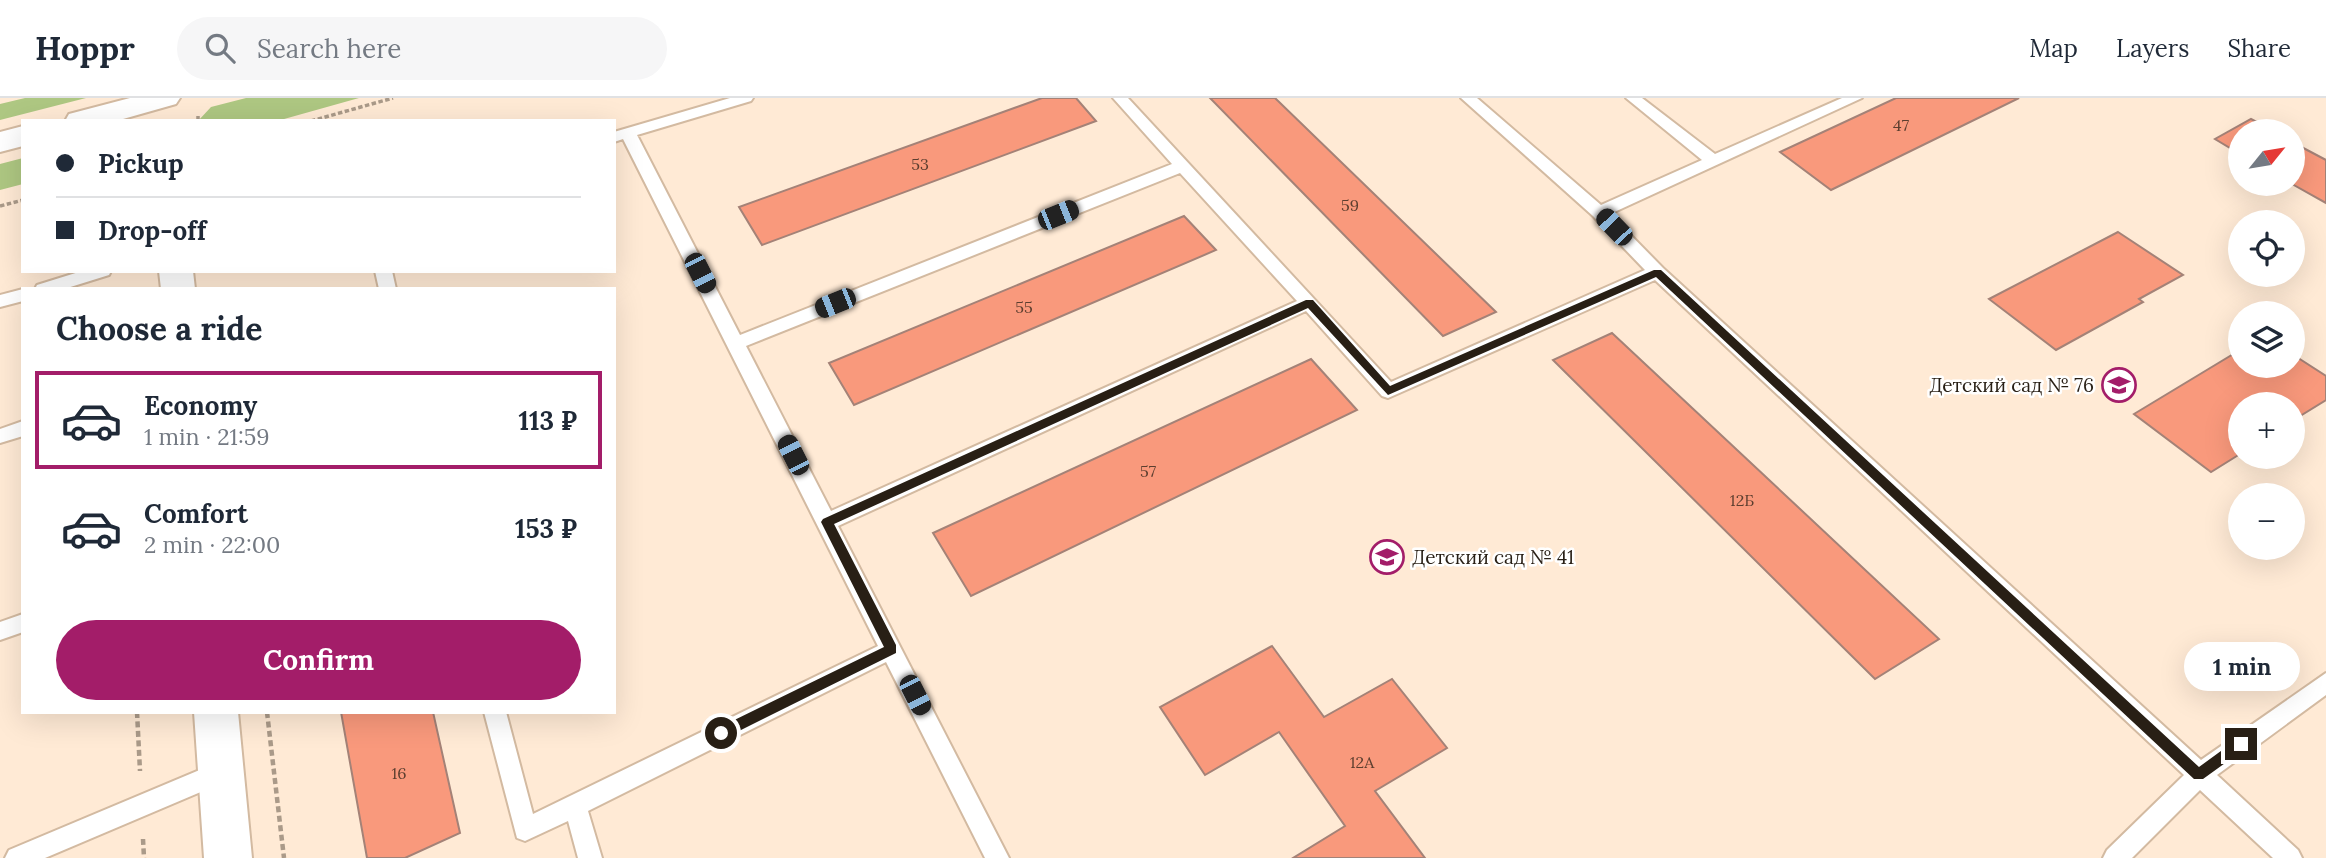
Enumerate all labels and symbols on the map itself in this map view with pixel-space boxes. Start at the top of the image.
house number: 47 [1893,115,1910,135]
north arrow [2228,119,2305,196]
house number: 53 [911,154,929,174]
house number: 59 [1341,195,1359,215]
car [1035,197,1082,233]
car [1592,205,1637,249]
car [682,250,719,296]
car [812,285,859,321]
house number: 55 [1015,297,1033,317]
school or university icon: Детский сад № 76 [2100,366,2138,404]
place label: Детский сад № 76 [1929,373,2094,397]
car [775,432,812,478]
house number: 57 [1140,461,1157,481]
house number: 12Б [1730,490,1754,510]
school or university icon: Детский сад № 41 [1368,538,1406,576]
place label: Детский сад № 41 [1412,545,1574,569]
callout: 1 min [2183,642,2299,692]
car [897,672,934,718]
route start [705,717,737,749]
route end [2225,728,2257,760]
house number: 12А [1350,752,1375,772]
house number: 16 [391,763,407,783]

